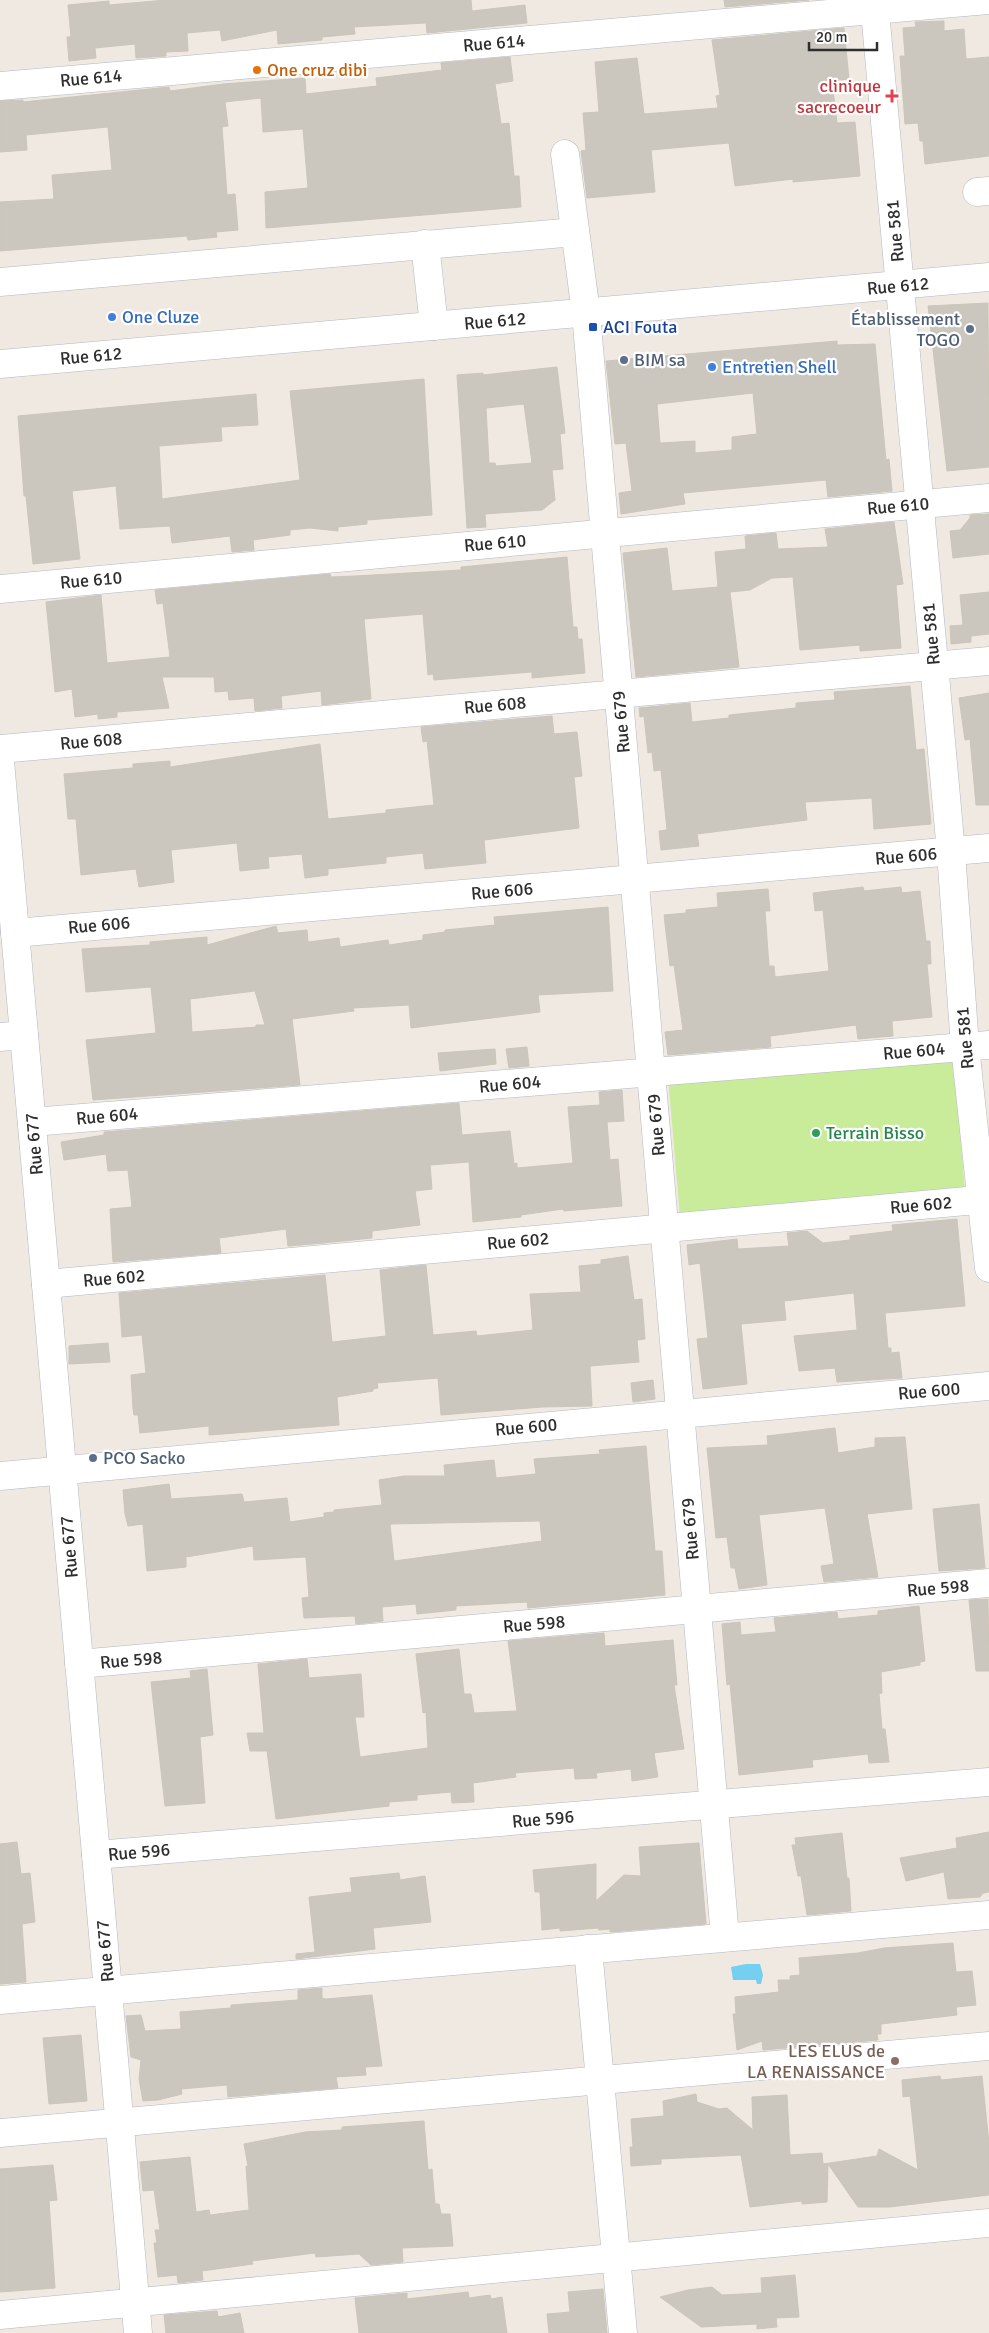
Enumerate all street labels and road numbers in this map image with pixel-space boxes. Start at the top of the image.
street label: Rue 614 [462,29,526,57]
street label: Rue 614 [59,64,123,92]
street label: Rue 581 [881,199,909,263]
street label: Rue 612 [866,272,930,300]
street label: Rue 612 [463,307,527,335]
street label: Rue 612 [59,342,123,370]
street label: Rue 610 [866,492,930,520]
street label: Rue 610 [463,529,527,557]
street label: Rue 610 [59,566,123,594]
street label: Rue 581 [917,602,945,666]
street label: Rue 679 [607,690,635,754]
street label: Rue 608 [463,691,527,719]
street label: Rue 608 [59,727,123,755]
street label: Rue 606 [874,842,938,870]
street label: Rue 606 [470,877,534,905]
street label: Rue 606 [67,911,131,939]
street label: Rue 581 [951,1006,979,1070]
street label: Rue 604 [882,1037,946,1065]
street label: Rue 604 [478,1070,542,1098]
street label: Rue 679 [642,1093,670,1157]
street label: Rue 604 [75,1102,139,1130]
street label: Rue 677 [20,1112,48,1176]
street label: Rue 602 [889,1191,953,1219]
street label: Rue 602 [486,1227,550,1255]
street label: Rue 602 [82,1264,146,1292]
street label: Rue 600 [897,1377,961,1405]
street label: Rue 600 [494,1413,558,1441]
street label: Rue 679 [676,1497,704,1561]
street label: Rue 677 [55,1515,83,1579]
street label: Rue 598 [906,1574,970,1602]
street label: Rue 598 [502,1610,566,1638]
street label: Rue 598 [99,1646,163,1674]
street label: Rue 596 [511,1805,575,1833]
street label: Rue 596 [107,1838,171,1866]
street label: Rue 677 [91,1919,119,1983]

